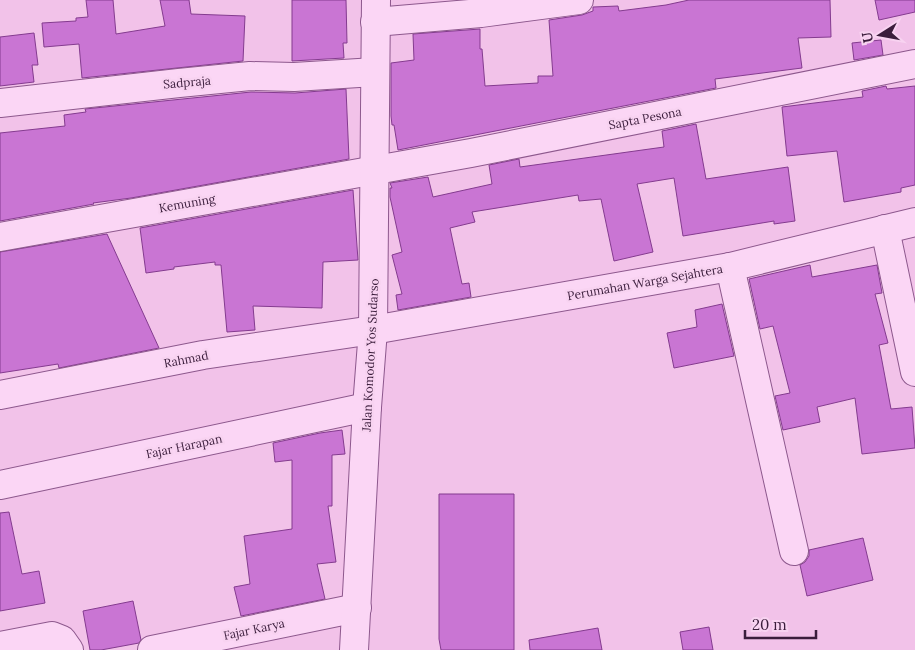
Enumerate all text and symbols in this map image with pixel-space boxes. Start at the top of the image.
north arrow [855,10,905,60]
text: U [857,30,877,44]
street label: Sadpraja [162,72,212,92]
street label: Sapta Pesona [607,104,683,132]
street label: Kemuning [158,191,217,215]
street label: Perumahan Warga Sejahtera [566,261,724,303]
street label: Jalan Komodor Yos Sudarso [358,278,382,433]
street label: Rahmad [162,347,210,371]
street label: Fajar Harapan [145,431,223,461]
scale bar [745,608,816,640]
street label: Fajar Karya [222,615,286,643]
text: 20 m [752,615,787,634]

